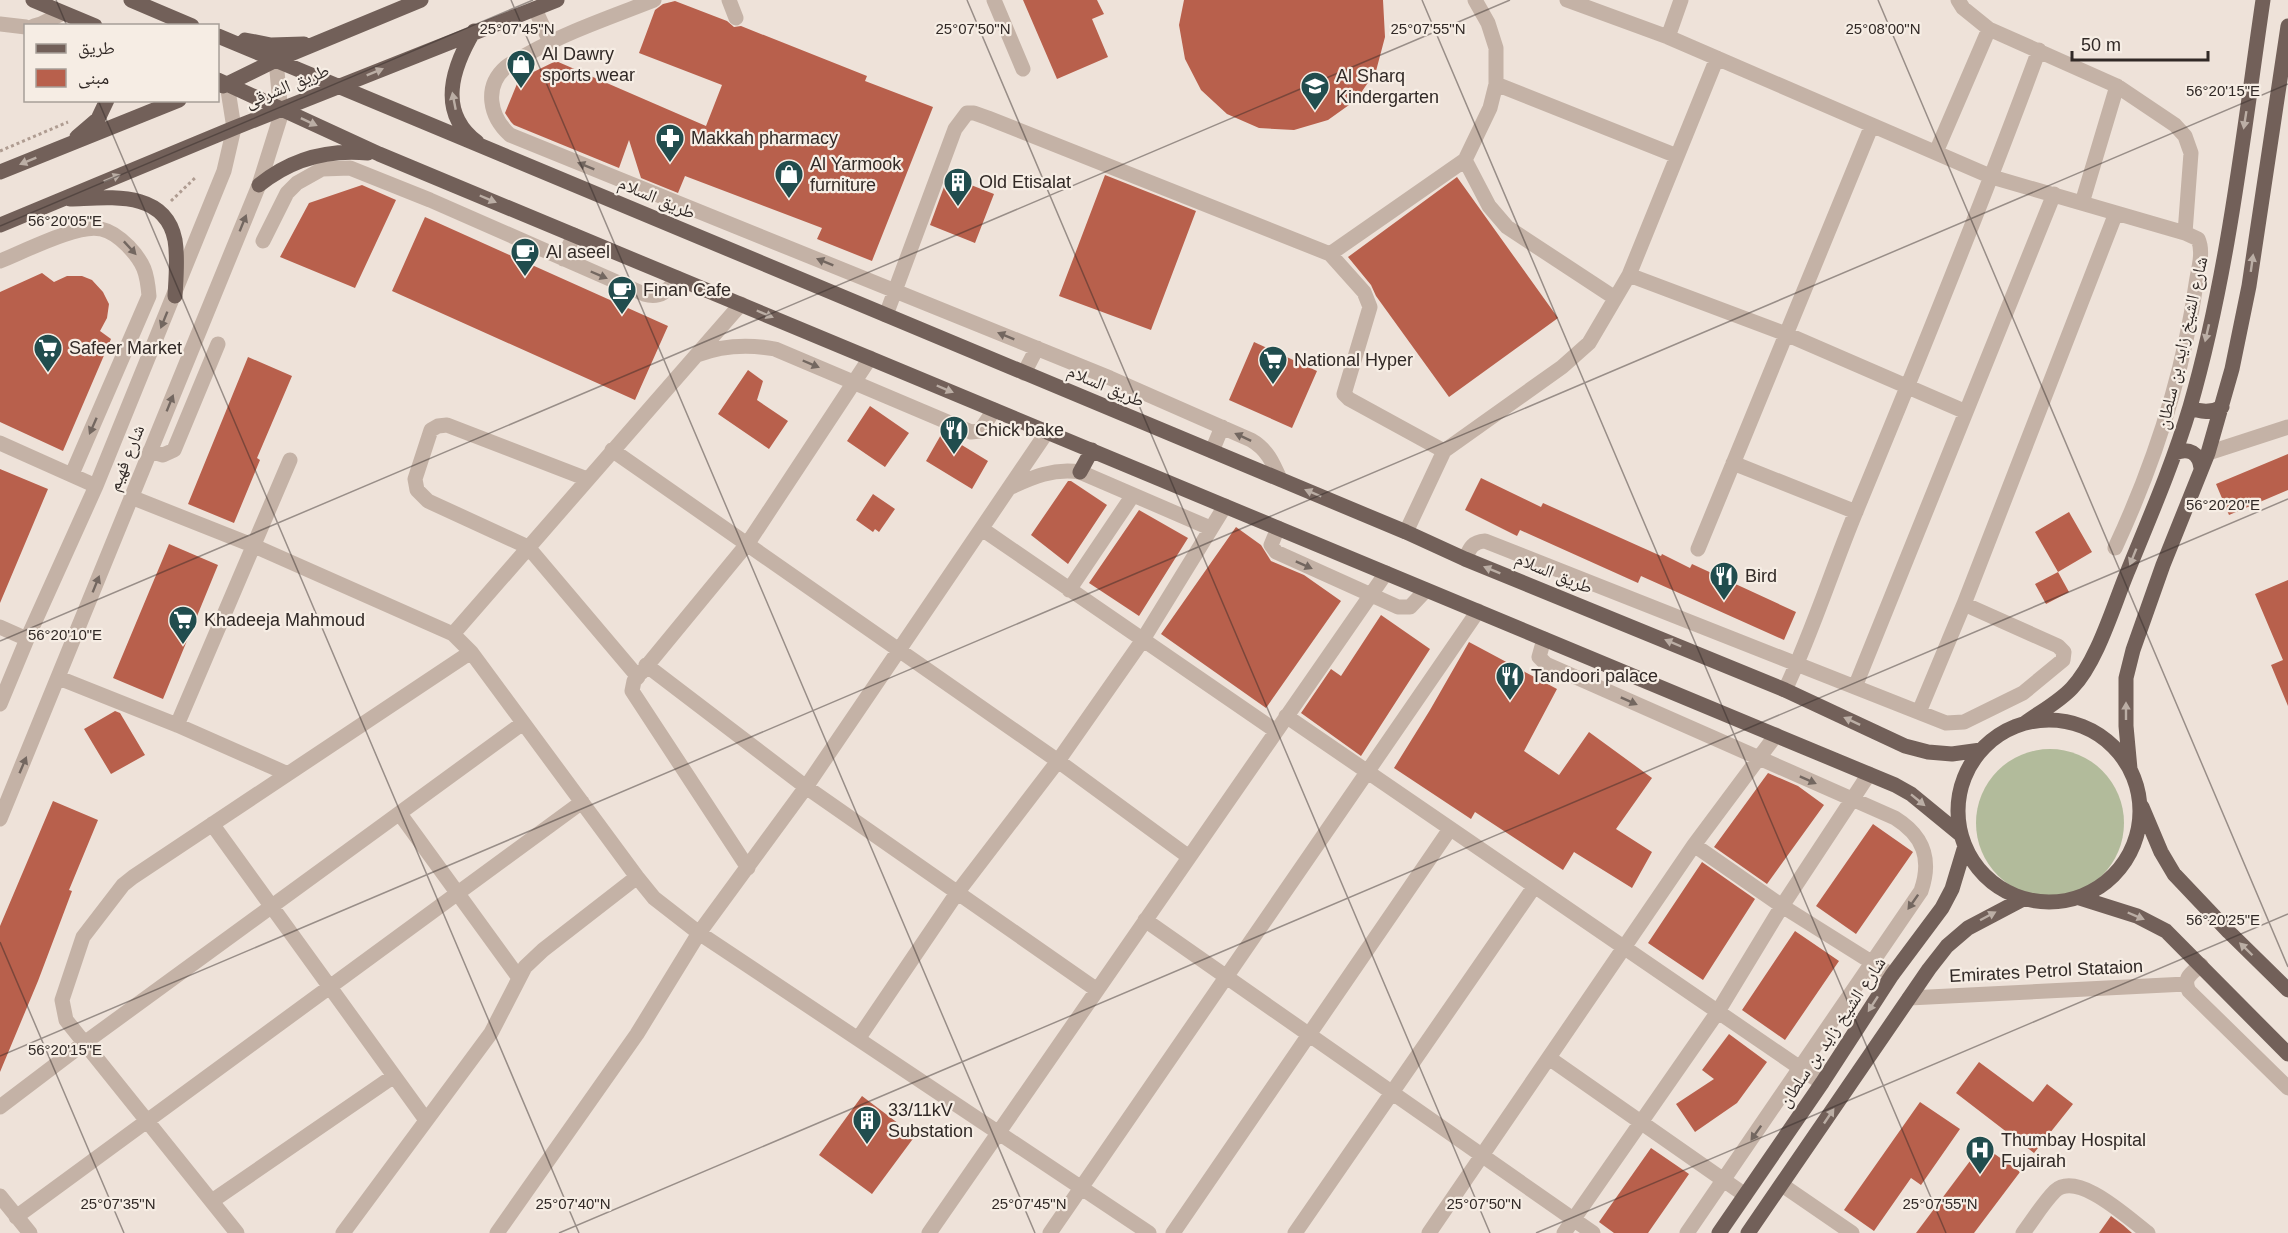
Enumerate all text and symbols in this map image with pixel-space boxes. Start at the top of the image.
text: 25°07'45"N [479,20,555,37]
text: 25°07'50"N [935,20,1011,37]
text: 25°07'55"N [1390,20,1466,37]
text: 25°08'00"N [1845,20,1921,37]
legend [24,24,219,102]
scale bar [2072,24,2208,62]
text: 50 m [2081,35,2121,55]
text: طريق [78,38,115,59]
place label: Al Dawry sports wear [542,44,635,85]
shop icon: Al Dawry sports wear [505,48,537,90]
street label: طريق الشرقى [242,60,332,113]
place label: Al Sharq Kindergarten [1336,66,1439,107]
one-way arrow [366,67,384,77]
text: مبنى [78,68,109,89]
school or university icon: Al Sharq Kindergarten [1299,70,1331,112]
text: 56°20'15"E [2186,82,2260,99]
one-way arrow [449,91,458,110]
one-way arrow [2240,111,2249,130]
one-way arrow [300,117,317,126]
pharmacy icon: Makkah pharmacy [654,122,686,164]
place label: Makkah pharmacy [691,128,838,148]
place label: Al Yarmook furniture [810,154,902,195]
one-way arrow [18,156,36,166]
shop icon: Al Yarmook furniture [773,158,805,200]
one-way arrow [577,161,595,170]
building icon: Old Etisalat [942,166,974,208]
place label: Old Etisalat [979,172,1071,192]
one-way arrow [103,173,121,182]
street label: طريق السلام [615,173,699,225]
one-way arrow [479,194,497,204]
text: 56°20'05"E [28,212,102,229]
one-way arrow [239,214,248,232]
cafe icon: Al aseel [509,236,541,278]
one-way arrow [123,240,137,255]
place label: Al aseel [546,242,610,262]
one-way arrow [2247,254,2257,273]
street label: شارع الشيخ زايد بن سلطان [2152,255,2214,432]
one-way arrow [816,257,834,267]
one-way arrow [590,270,608,280]
cafe icon: Finan Cafe [606,274,638,316]
place label: Finan Cafe [643,280,731,300]
one-way arrow [756,309,774,319]
one-way arrow [159,312,169,330]
one-way arrow [2202,324,2212,342]
one-way arrow [997,331,1015,340]
supermarket icon: Safeer Market [32,332,64,374]
place label: Safeer Market [69,338,182,358]
supermarket icon: National Hyper [1257,344,1289,386]
place label: National Hyper [1294,350,1413,370]
one-way arrow [802,360,820,369]
street label: طريق السلام [1064,361,1148,413]
one-way arrow [936,384,954,394]
one-way arrow [165,394,175,412]
restaurant icon: Chick bake [938,414,970,456]
one-way arrow [88,417,98,435]
place label: Chick bake [975,420,1064,440]
street label: شارع فهيم [104,422,150,495]
one-way arrow [1235,432,1252,441]
one-way arrow [1304,488,1322,497]
text: 56°20'20"E [2186,496,2260,513]
street label: طريق السلام [1512,548,1596,599]
one-way arrow [2128,549,2138,567]
restaurant icon: Bird [1708,560,1740,602]
one-way arrow [1295,561,1313,570]
one-way arrow [1483,565,1501,574]
place label: Bird [1745,566,1777,586]
one-way arrow [92,575,102,593]
supermarket icon: Khadeeja Mahmoud [167,604,199,646]
place label: Khadeeja Mahmoud [204,610,365,630]
text: 56°20'10"E [28,626,102,643]
one-way arrow [1664,638,1682,647]
restaurant icon: Tandoori palace [1494,660,1526,702]
place label: Tandoori palace [1531,666,1658,686]
one-way arrow [1621,696,1639,706]
one-way arrow [2121,702,2130,721]
one-way arrow [1842,716,1860,726]
one-way arrow [18,755,28,773]
one-way arrow [1799,775,1817,785]
one-way arrow [1910,793,1926,806]
one-way arrow [1908,895,1920,910]
one-way arrow [2127,911,2145,921]
text: 56°20'25"E [2186,911,2260,928]
one-way arrow [1980,912,1997,921]
one-way arrow [2240,943,2254,957]
street label: شارع الشيخ زايد بن سلطان [1774,953,1891,1112]
street label: Emirates Petrol Stataion [1949,956,2143,986]
one-way arrow [1868,996,1879,1012]
text: 56°20'15"E [28,1041,102,1058]
place label: 33/11kV Substation [888,1100,973,1141]
building icon: 33/11kV Substation [851,1104,883,1146]
one-way arrow [1823,1108,1835,1124]
one-way arrow [1751,1125,1762,1141]
place label: Thumbay Hospital Fujairah [2001,1130,2146,1171]
hospital icon: Thumbay Hospital Fujairah [1964,1134,1996,1176]
text: 25°07'35"N [80,1195,156,1212]
text: 25°07'40"N [535,1195,611,1212]
text: 25°07'45"N [991,1195,1067,1212]
text: 25°07'50"N [1446,1195,1522,1212]
text: 25°07'55"N [1902,1195,1978,1212]

